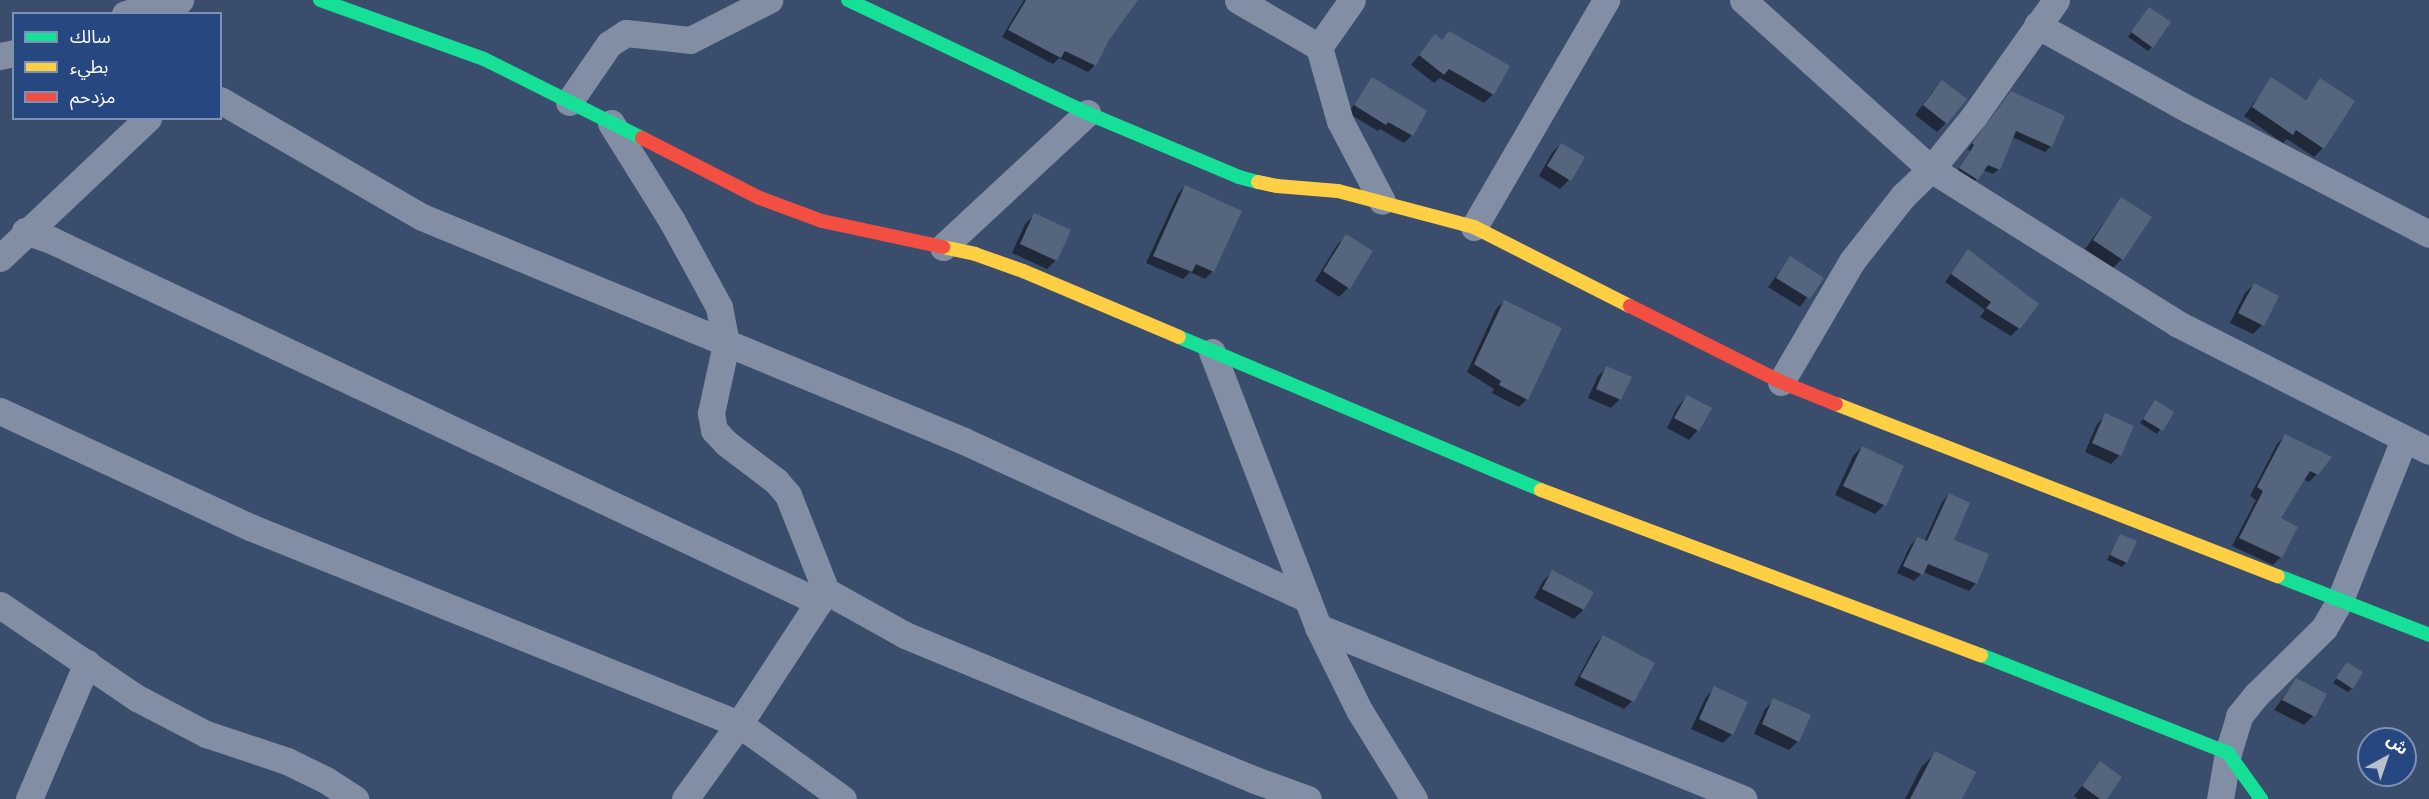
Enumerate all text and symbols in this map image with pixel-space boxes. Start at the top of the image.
legend [12,12,222,120]
text: سالك [70,25,111,49]
text: بطيء [70,55,108,79]
text: مزدحم [70,85,115,109]
north arrow [2357,727,2417,787]
text: ش [2382,729,2413,759]

